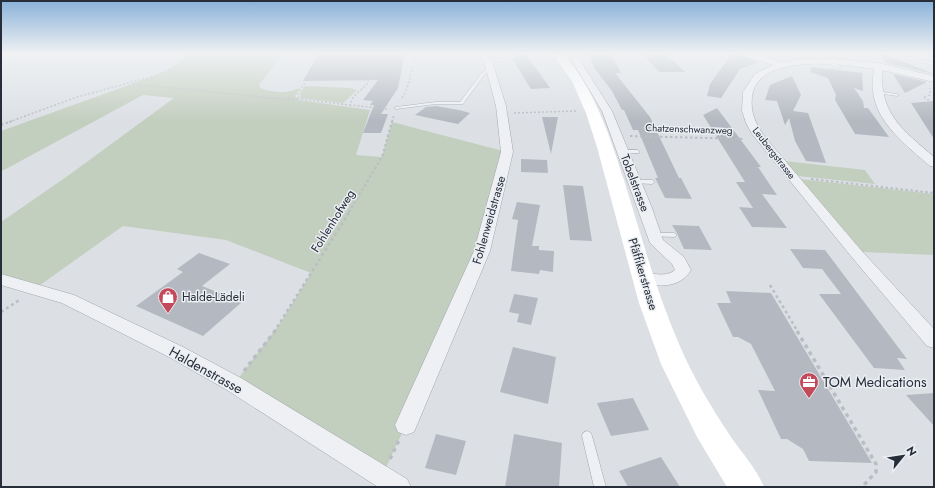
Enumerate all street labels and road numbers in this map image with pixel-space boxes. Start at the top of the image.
street label: Chatzenschwanzweg [645,120,733,138]
street label: Leubergstrasse [749,124,799,182]
street label: Tobelstrasse [616,152,654,214]
street label: Fohlenweidstrasse [468,174,510,266]
street label: Fohlenhofweg [307,186,359,256]
street label: Pfäffikerstrasse [623,236,663,312]
street label: Haldenstrasse [165,341,247,399]

